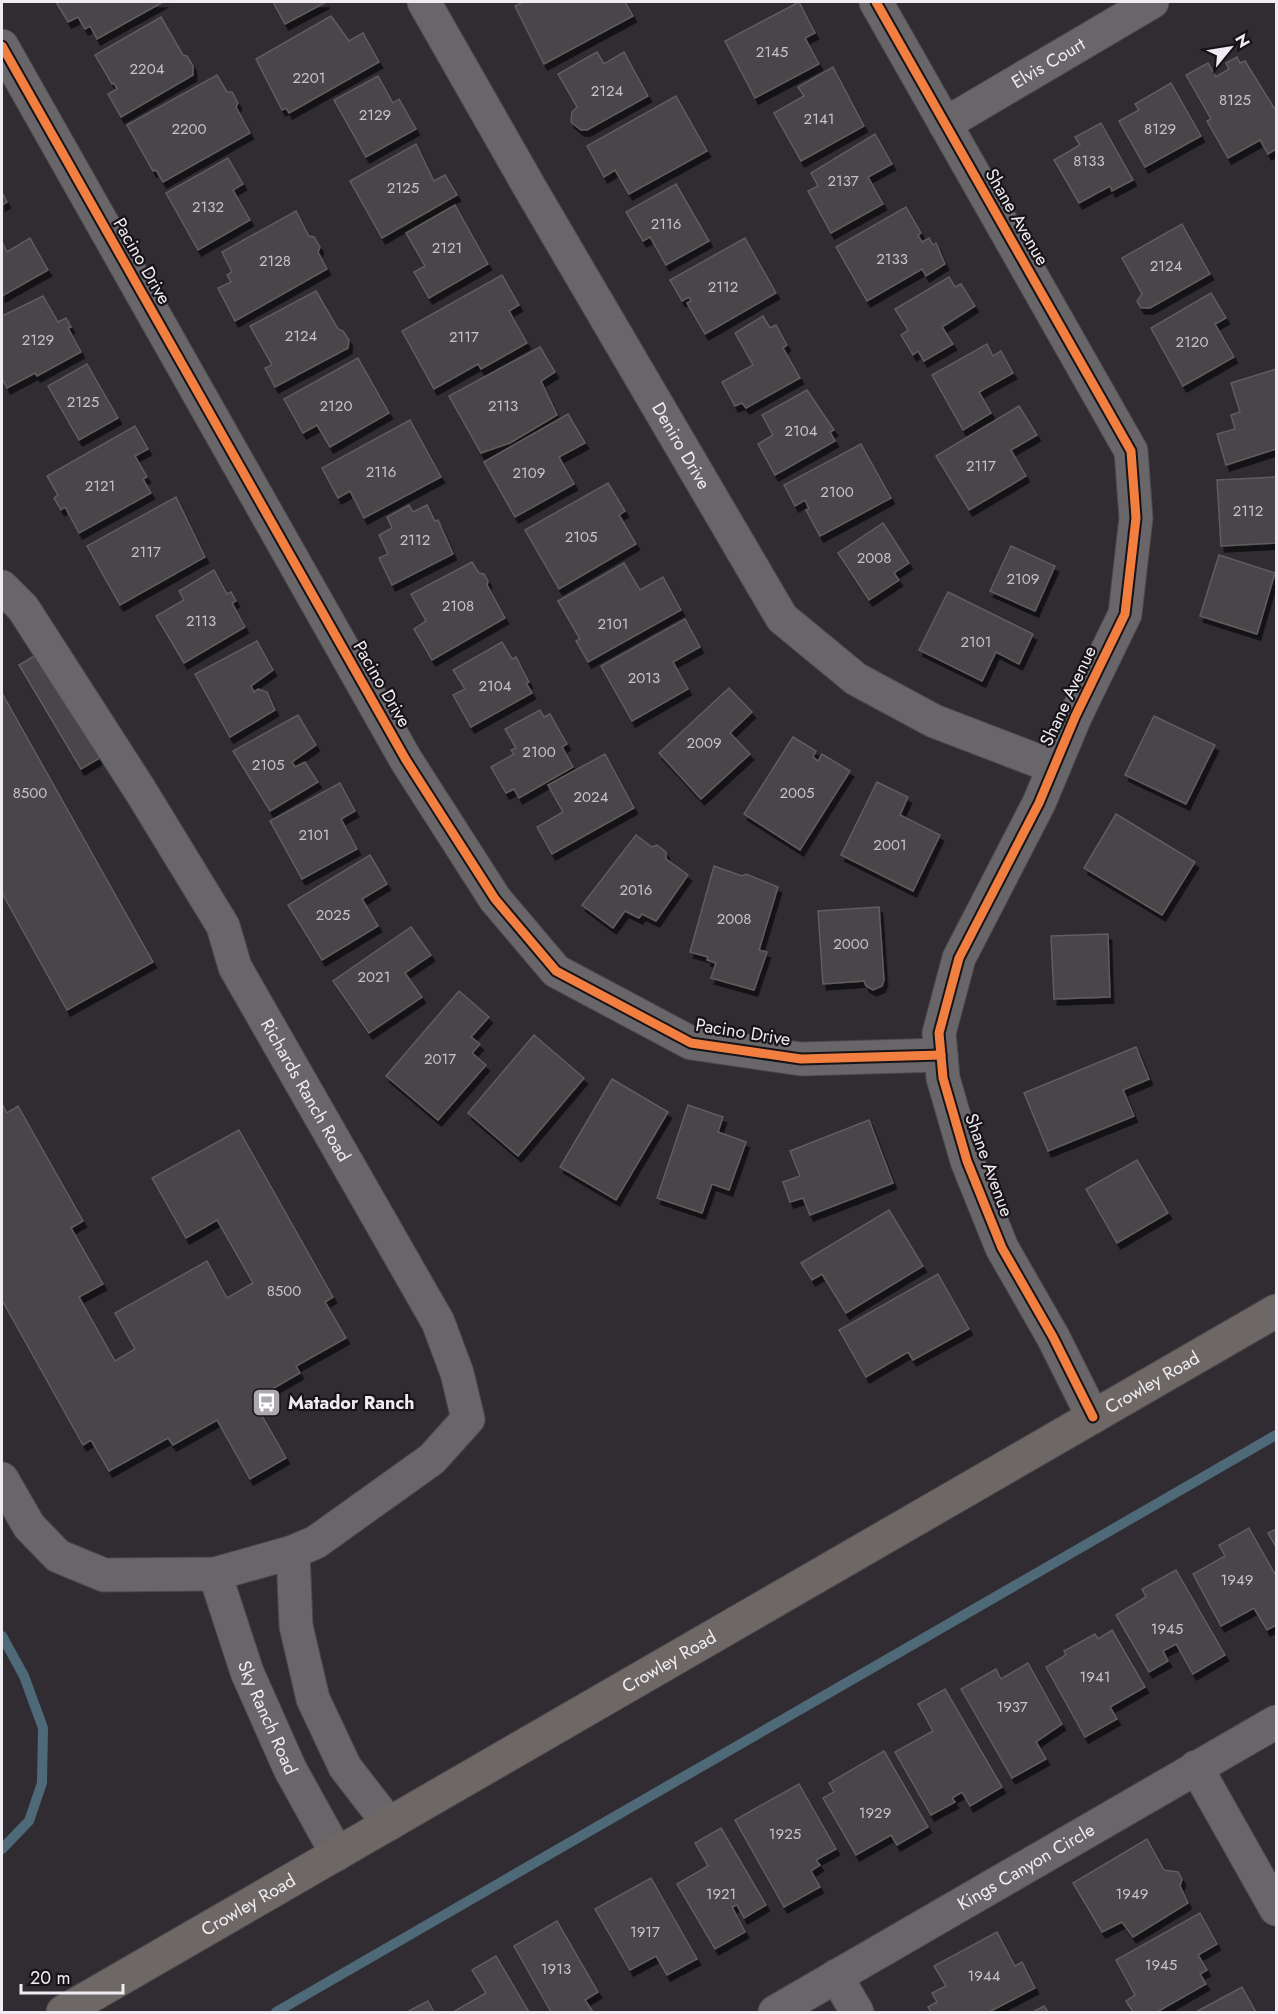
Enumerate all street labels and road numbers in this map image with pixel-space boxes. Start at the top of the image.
street label: Elvis Court [1007,31,1091,95]
street label: Shane Avenue [979,164,1055,270]
street label: Pacino Drive [107,213,177,309]
street label: Deniro Drive [645,398,717,494]
street label: Pacino Drive [347,636,417,732]
street label: Shane Avenue [1033,641,1103,751]
street label: Pacino Drive [694,1012,792,1052]
street label: Richards Ranch Road [254,1014,357,1167]
street label: Shane Avenue [958,1110,1020,1220]
street label: Crowley Road [1100,1345,1204,1420]
street label: Crowley Road [617,1624,721,1699]
street label: Sky Ranch Road [231,1657,304,1779]
street label: Kings Canyon Circle [952,1817,1100,1917]
street label: Crowley Road [196,1867,300,1943]

